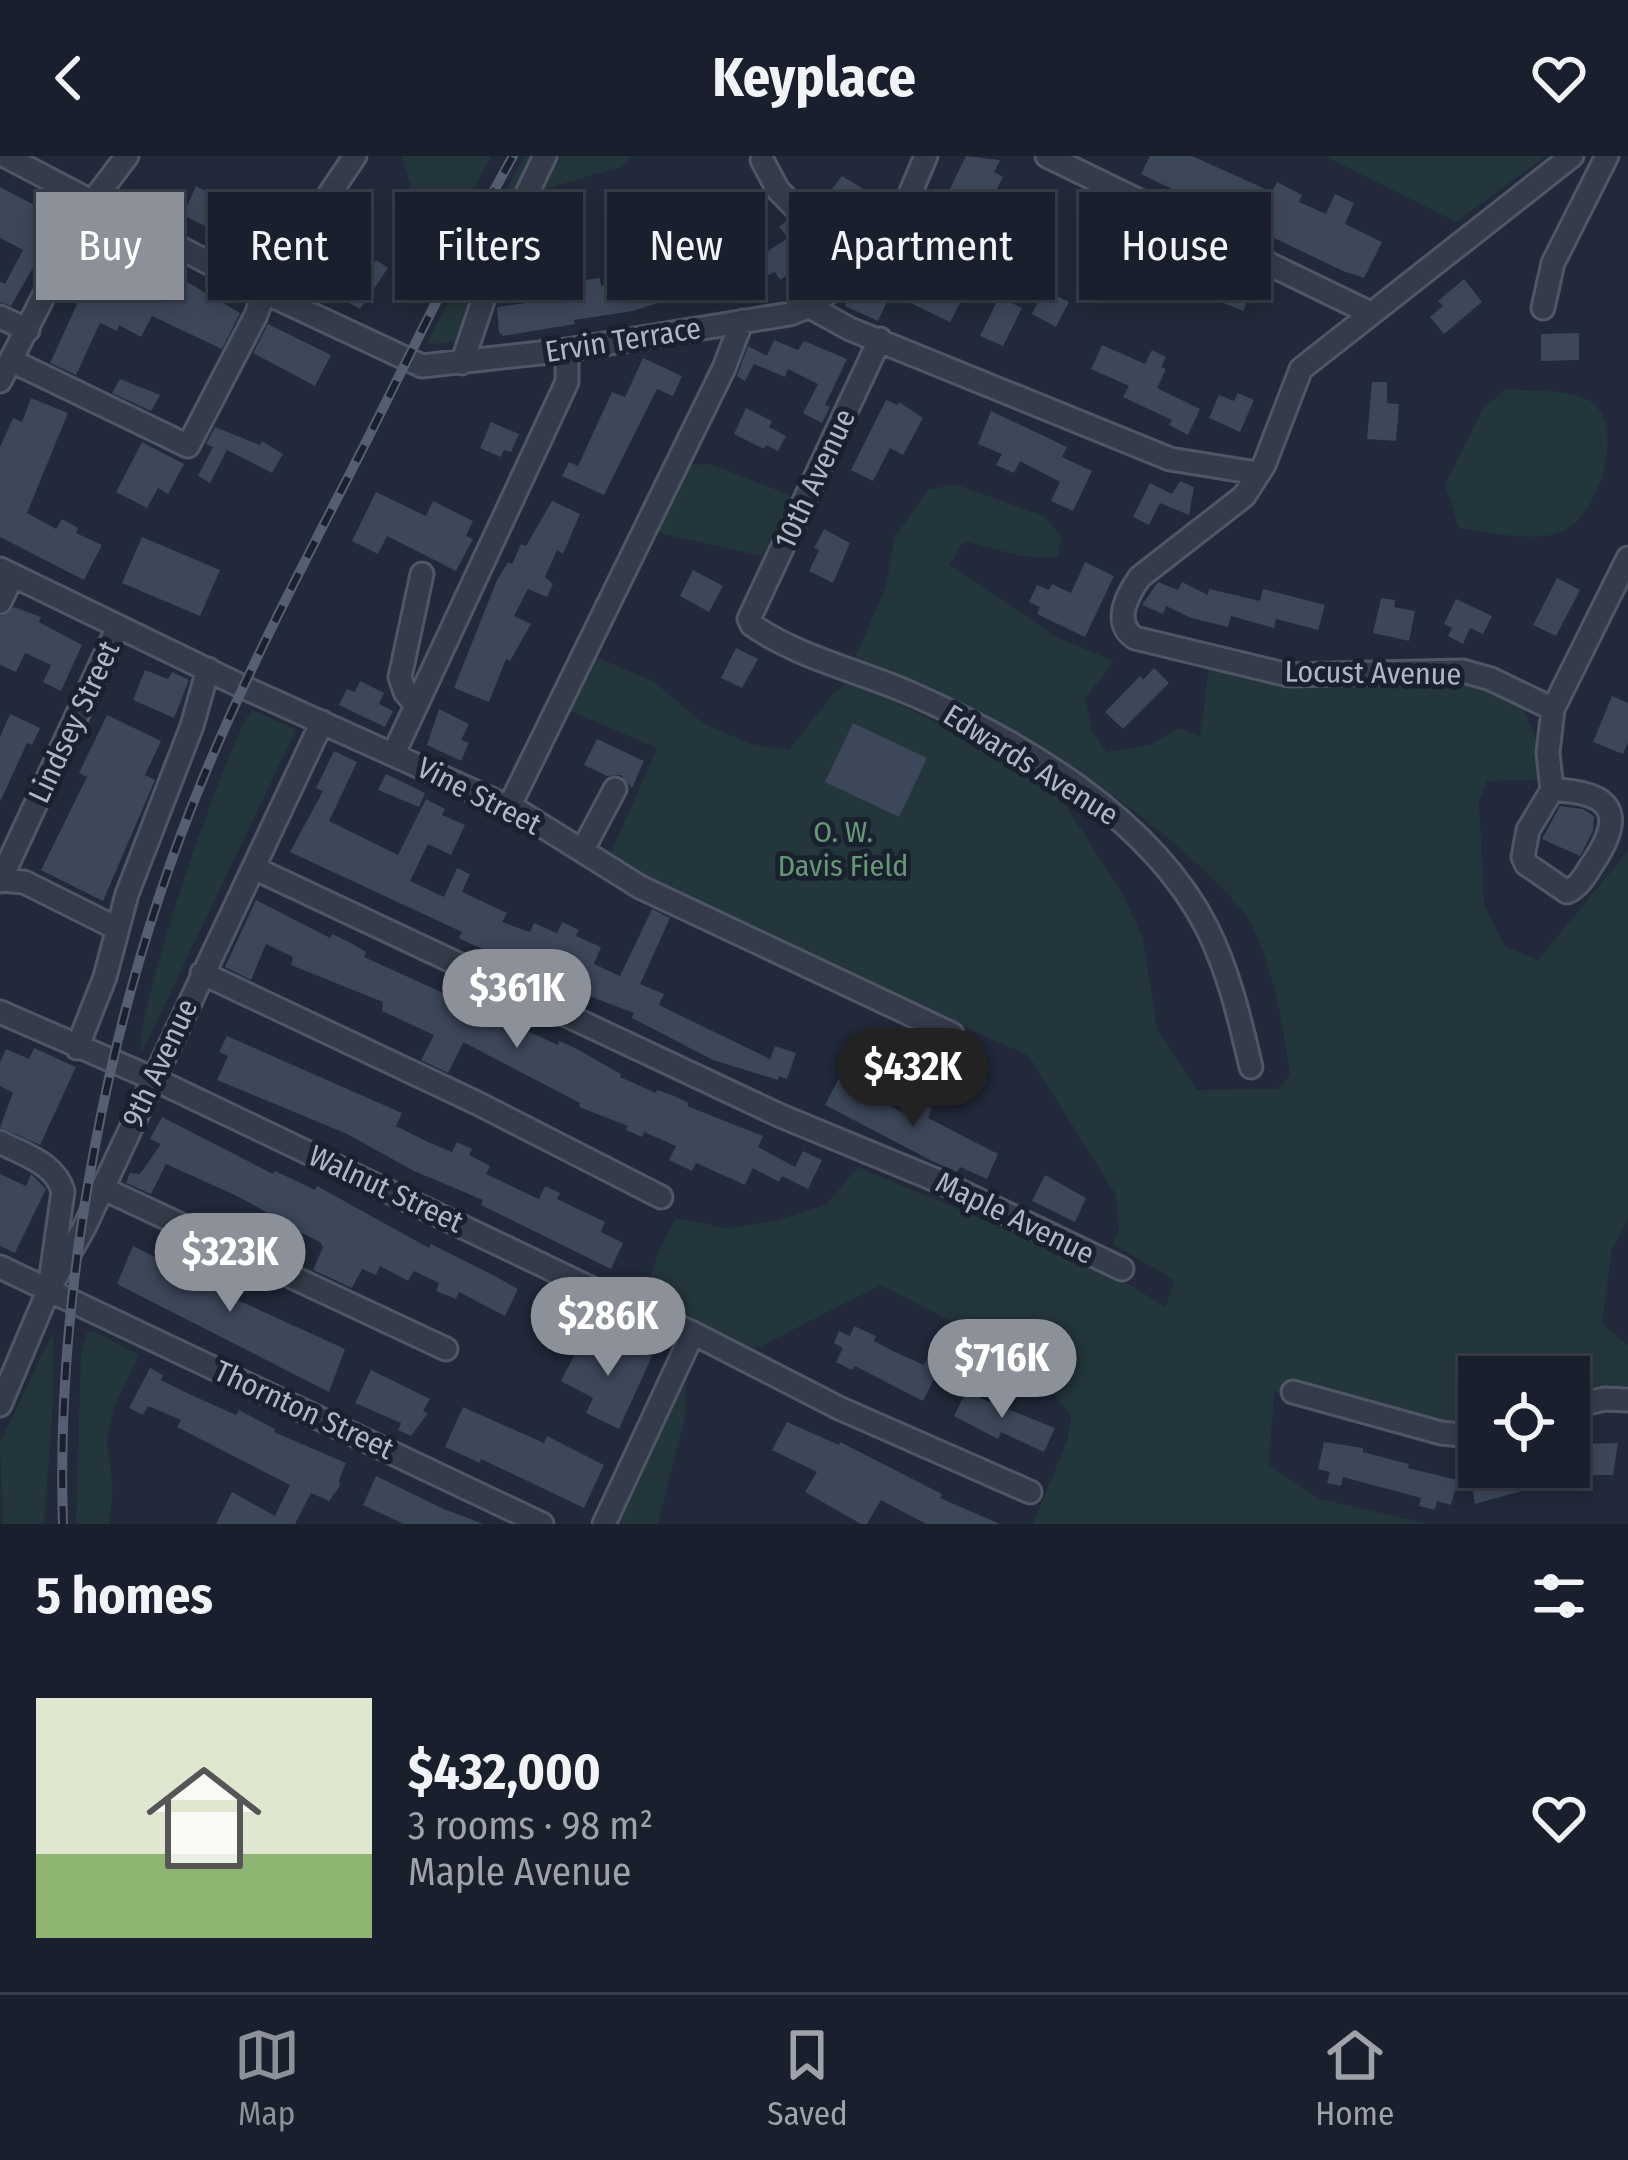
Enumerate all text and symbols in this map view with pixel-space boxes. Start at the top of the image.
icon: back [36,45,102,111]
icon: heart [1526,45,1592,111]
text: Keyplace [712,46,916,110]
chip: Buy [36,192,184,300]
chip: Rent [208,192,371,300]
chip: Filters [395,192,583,300]
chip: New [607,192,765,300]
chip: Apartment [789,192,1055,300]
chip: House [1079,192,1271,300]
street label: Ervin Terrace [543,310,703,370]
street label: 10th Avenue [767,403,863,555]
street label: Lindsey Street [21,635,127,809]
street label: Locust Avenue [1284,653,1462,693]
street label: Edwards Avenue [937,697,1125,833]
street label: Vine Street [411,749,547,843]
park label: O. W. Davis Field [778,814,908,884]
pin: $361K [433,949,601,1051]
text: $361K [469,965,565,1011]
street label: 9th Avenue [115,993,205,1133]
pin: $432K [829,1028,997,1130]
text: $432K [864,1044,962,1090]
street label: Walnut Street [303,1138,469,1240]
street label: Maple Avenue [930,1164,1100,1272]
pin: $323K [146,1213,314,1315]
text: $323K [182,1229,278,1275]
pin: $286K [524,1277,692,1379]
text: $286K [558,1293,658,1339]
pin: $716K [918,1319,1086,1421]
text: $716K [955,1335,1049,1381]
street label: Thornton Street [209,1353,399,1467]
map controls [1458,1356,1590,1488]
button: locate [1458,1356,1590,1488]
icon: filters [1526,1563,1592,1629]
text: 5 homes [36,1565,213,1627]
text: $432,000 [408,1741,601,1803]
icon: home [132,1746,276,1890]
icon: heart [1526,1785,1592,1851]
text: 3 rooms · 98 m² [408,1803,653,1849]
text: Maple Avenue [408,1849,631,1895]
tab: Map [234,2022,300,2134]
tab: Saved [767,2022,848,2134]
tab: Home [1315,2022,1394,2134]

